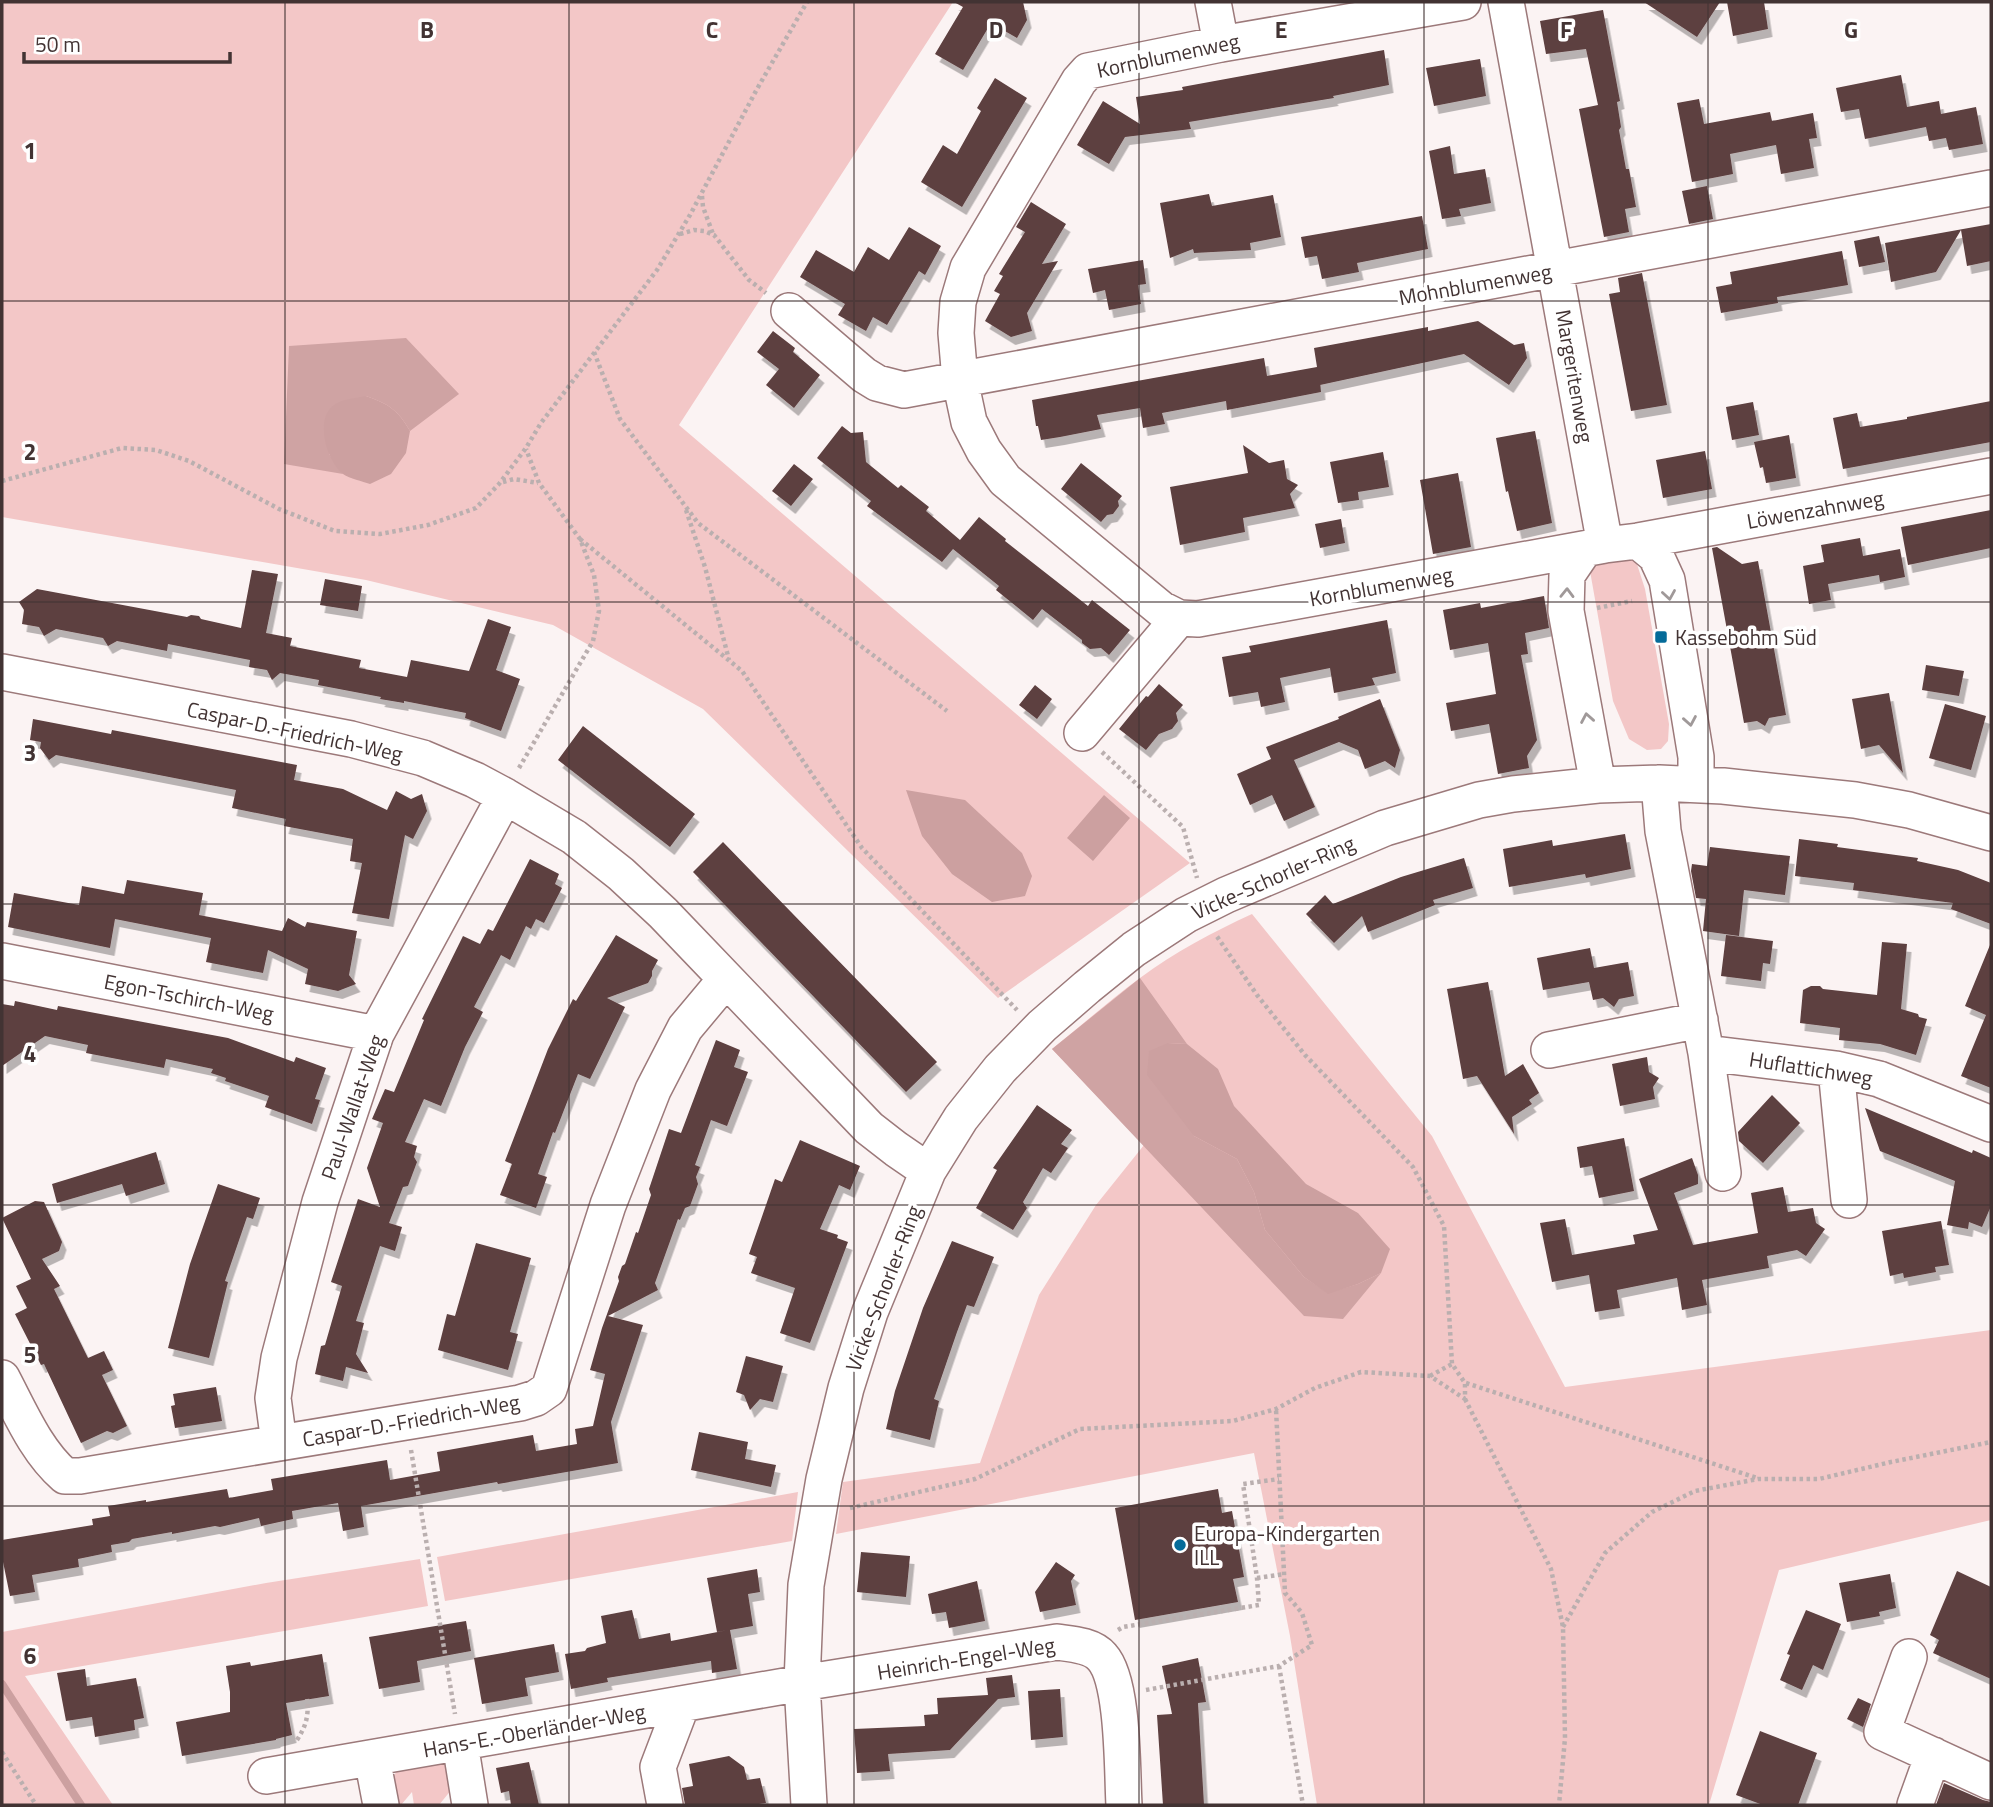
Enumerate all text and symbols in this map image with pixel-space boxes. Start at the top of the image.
text: B [420,12,434,47]
text: C [706,12,718,47]
text: D [989,12,1003,47]
text: E [1275,12,1287,47]
text: F [1560,12,1572,47]
text: G [1844,12,1858,47]
scale bar [24,21,231,65]
street label: Kornblumenweg [1094,24,1242,86]
text: 50 m [35,28,81,60]
text: 1 [24,133,36,168]
street label: Mohnblumenweg [1396,255,1554,313]
street label: Margeritenweg [1548,307,1603,445]
text: 2 [24,434,36,469]
street label: Löwenzahnweg [1744,481,1886,537]
street label: Kornblumenweg [1307,558,1455,614]
one-way arrow [1559,588,1575,598]
one-way arrow [1661,589,1676,601]
place label: Kassebohm Süd [1675,621,1817,653]
marker: Kassebohm Süd [1653,629,1669,645]
street label: Caspar-D.-Friedrich-Weg [184,692,406,770]
one-way arrow [1580,712,1595,724]
one-way arrow [1682,715,1697,727]
text: 3 [24,735,36,770]
street label: Vicke-Schorler-Ring [1186,827,1360,927]
street label: Egon-Tschirch-Weg [101,965,277,1029]
street label: Paul-Wallat-Weg [312,1030,392,1184]
text: 4 [24,1036,36,1071]
street label: Huflattichweg [1747,1042,1875,1094]
street label: Vicke-Schorler-Ring [837,1200,929,1376]
text: 5 [24,1337,36,1372]
street label: Caspar-D.-Friedrich-Weg [300,1385,522,1455]
place label: Europa-Kindergarten ILL [1194,1517,1380,1573]
marker: Europa-Kindergarten ILL [1172,1537,1188,1553]
street label: Heinrich-Engel-Weg [875,1628,1057,1688]
text: 6 [24,1638,37,1673]
street label: Hans-E.-Oberländer-Weg [420,1695,648,1765]

